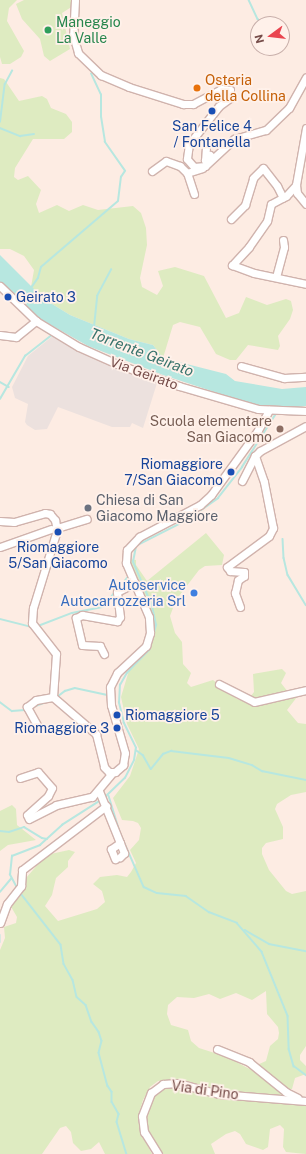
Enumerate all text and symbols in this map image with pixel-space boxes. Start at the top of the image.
place label: Maneggio La Valle [56,14,121,46]
north arrow [250,16,290,56]
marker: Maneggio La Valle [43,25,53,35]
text: N [252,33,266,45]
place label: Osteria della Collina [205,72,286,104]
marker: Osteria della Collina [192,83,202,93]
marker: San Felice 4 / Fontanella [207,106,217,116]
place label: San Felice 4 / Fontanella [172,118,252,150]
place label: Geirato 3 [16,289,76,305]
marker: Geirato 3 [3,292,13,302]
water label: Torrente Geirato [88,324,196,380]
street label: Via Geirato [107,353,181,393]
place label: Scuola elementare San Giacomo [150,413,272,446]
marker: Scuola elementare San Giacomo [275,424,285,434]
place label: Riomaggiore 7/San Giacomo [124,456,223,488]
marker: Riomaggiore 7/San Giacomo [226,467,236,477]
place label: Chiesa di San Giacomo Maggiore [96,492,218,524]
marker: Chiesa di San Giacomo Maggiore [83,503,93,513]
marker: Riomaggiore 5/San Giacomo [53,527,63,537]
place label: Riomaggiore 5/San Giacomo [8,539,108,572]
place label: Autoservice Autocarrozzeria Srl [60,577,186,610]
marker: Autoservice Autocarrozzeria Srl [189,588,199,598]
place label: Riomaggiore 5 [125,707,220,723]
marker: Riomaggiore 5 [112,710,122,720]
place label: Riomaggiore 3 [14,720,109,736]
marker: Riomaggiore 3 [112,723,122,733]
street label: Via di Pino [170,1077,240,1103]

